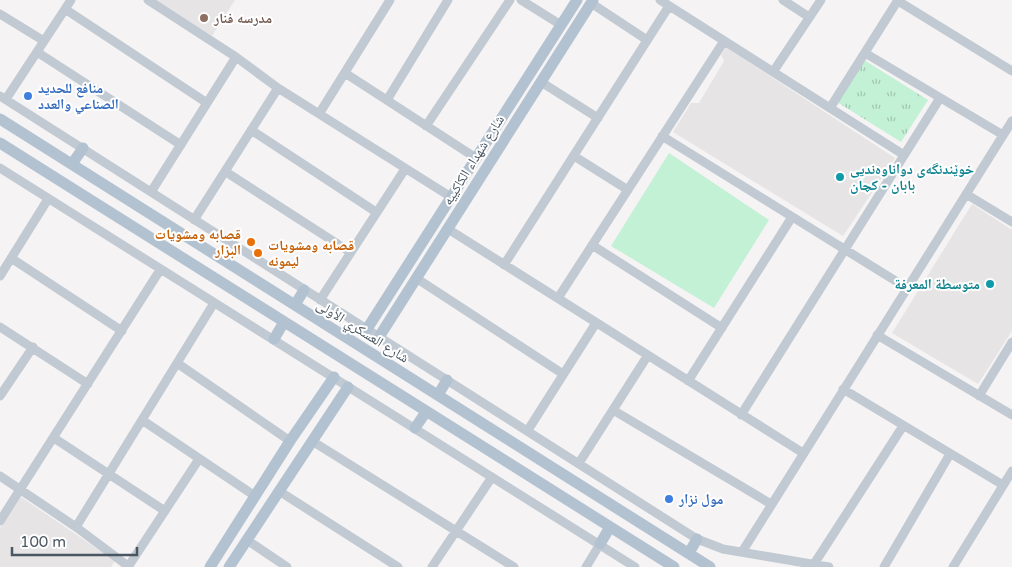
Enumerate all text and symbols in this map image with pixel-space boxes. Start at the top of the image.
place label: مدرسه فنار [213,10,272,27]
marker: مدرسه فنار [198,12,210,24]
place label: منافع للحديد الصناعي والعدد [38,80,119,115]
marker: منافع للحديد الصناعي والعدد [22,90,34,102]
street label: شارع شهداء الكاكييه [439,112,509,209]
place label: خوێندنگەی دواناوەندیی بابان - کچان [850,161,974,194]
marker: خوێندنگەی دواناوەندیی بابان - کچان [834,171,846,183]
place label: قصابه ومشويات البزار [155,226,241,259]
marker: قصابه ومشويات البزار [245,236,257,248]
place label: قصابه ومشويات ليمونه [268,237,354,270]
marker: قصابه ومشويات ليمونه [252,247,264,259]
place label: متوسطة المعرفة [895,276,980,293]
marker: متوسطة المعرفة [984,278,996,290]
street label: شارع العسكري الأولى [312,296,412,369]
place label: مول نزار [678,491,723,508]
marker: مول نزار [663,493,675,505]
scale bar [12,524,138,556]
text: 100 m [20,533,66,551]

